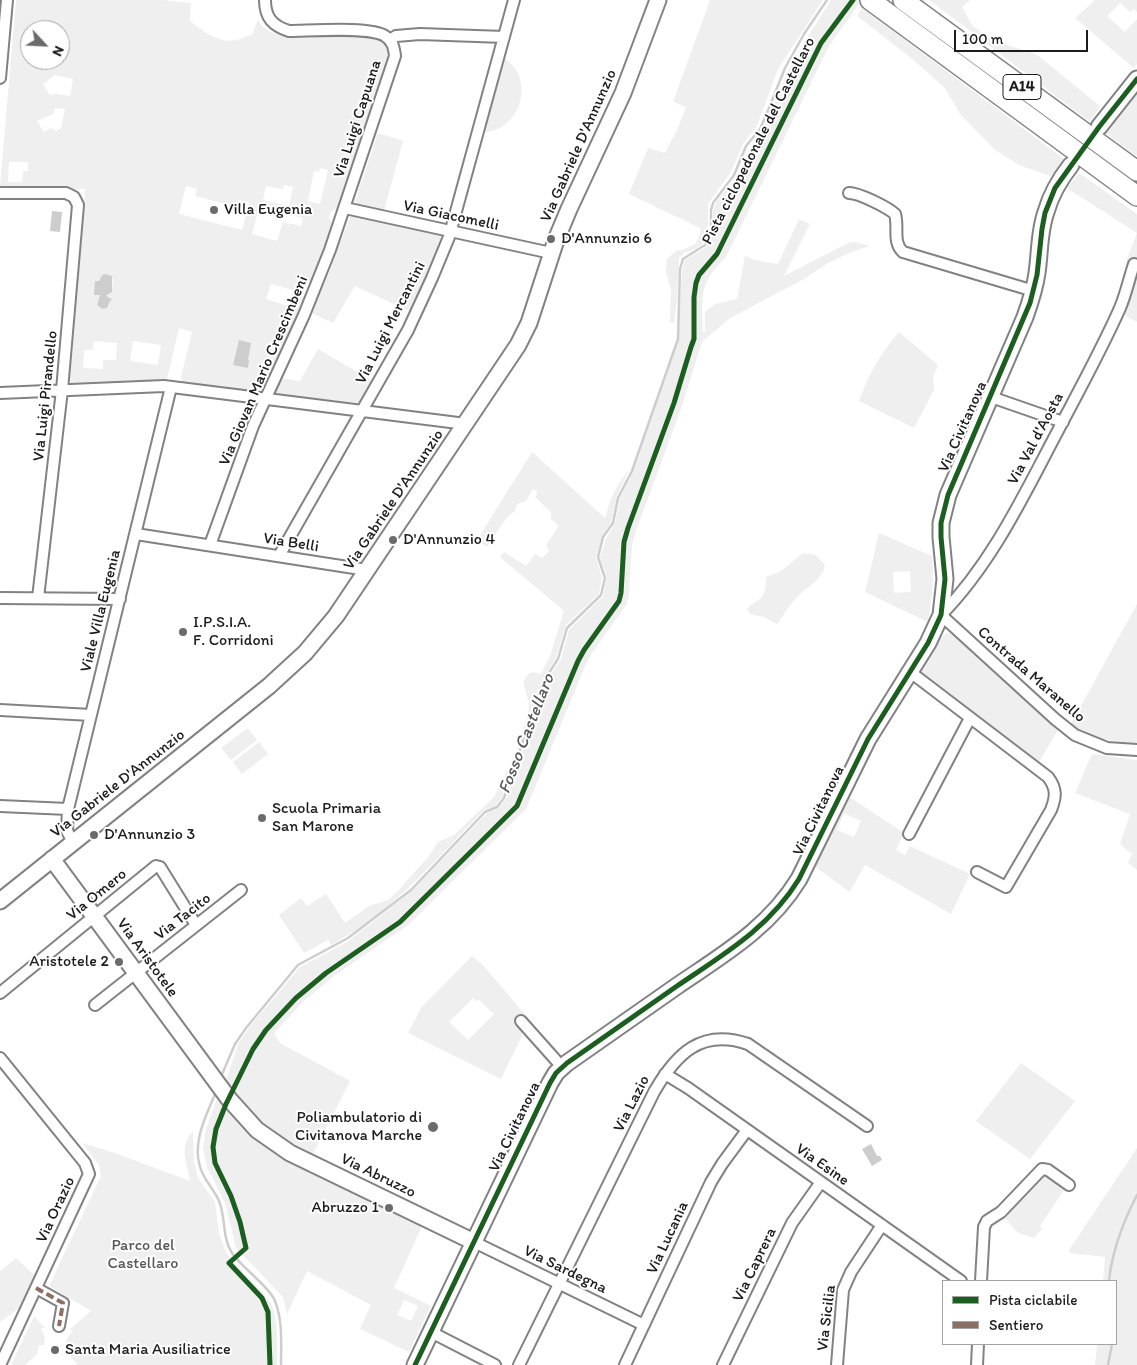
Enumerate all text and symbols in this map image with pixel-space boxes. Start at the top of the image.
north arrow [20,20,70,70]
scale bar [957,20,1091,52]
text: 100 m [962,30,1003,48]
street label: Pista ciclopedonale del Castellaro [698,34,820,248]
text: N [48,43,68,59]
street label: Via Luigi Capuana [330,58,386,180]
street label: Via Gabriele D'Annunzio [537,67,621,225]
road number: A14 [1003,74,1041,100]
street label: Via Giacomelli [401,196,501,236]
place label: Villa Eugenia [224,200,312,220]
marker: Villa Eugenia [208,204,220,216]
place label: D'Annunzio 6 [561,229,652,249]
marker: D'Annunzio 6 [545,233,557,245]
street label: Via Luigi Mercantini [352,258,430,388]
street label: Via Giovan Mario Crescimbeni [215,273,313,469]
street label: Via Luigi Pirandello [30,330,62,462]
street label: Via Civitanova [934,378,992,476]
street label: Via Val d'Aosta [1004,390,1068,488]
street label: Via Gabriele D'Annunzio [340,426,448,574]
street label: Via Belli [262,529,320,557]
place label: D'Annunzio 4 [403,530,495,550]
marker: D'Annunzio 4 [387,534,399,546]
street label: Viale Villa Eugenia [76,548,126,674]
place label: I.P.S.I.A. F. Corridoni [193,613,274,651]
street label: Contrada Maranello [973,623,1089,727]
marker: I.P.S.I.A. F. Corridoni [177,626,189,638]
water label: Fosso Castellaro [494,671,560,797]
street label: Via Gabriele D'Annunzio [47,726,189,842]
street label: Via Civitanova [789,763,849,859]
place label: Scuola Primaria San Marone [272,799,381,837]
marker: Scuola Primaria San Marone [256,812,268,824]
place label: D'Annunzio 3 [104,825,195,845]
marker: D'Annunzio 3 [88,829,100,841]
street label: Via Omero [63,865,131,925]
street label: Via Tacito [151,889,215,945]
street label: Via Aristotele [112,915,182,1001]
place label: Aristotele 2 [29,952,109,972]
marker: Aristotele 2 [113,956,125,968]
street label: Via Lazio [610,1072,654,1136]
street label: Via Civitanova [485,1079,545,1175]
place label: Poliambulatorio di Civitanova Marche [295,1108,422,1146]
marker: Poliambulatorio di Civitanova Marche [426,1120,440,1134]
street label: Via Esine [791,1140,853,1190]
street label: Via Abruzzo [337,1150,419,1202]
street label: Via Orazio [32,1174,80,1246]
place label: Abruzzo 1 [312,1198,379,1218]
street label: Via Lucania [643,1199,693,1277]
marker: Abruzzo 1 [383,1202,395,1214]
street label: Via Caprera [729,1225,781,1305]
park label: Parco del Castellaro [108,1236,178,1274]
street label: Via Sardegna [520,1242,610,1298]
legend [942,1280,1117,1345]
street label: Via Sicilia [813,1284,841,1352]
text: Pista ciclabile [989,1291,1078,1309]
text: Sentiero [989,1316,1043,1334]
place label: Santa Maria Ausiliatrice [65,1340,231,1360]
marker: Santa Maria Ausiliatrice [49,1344,61,1356]

